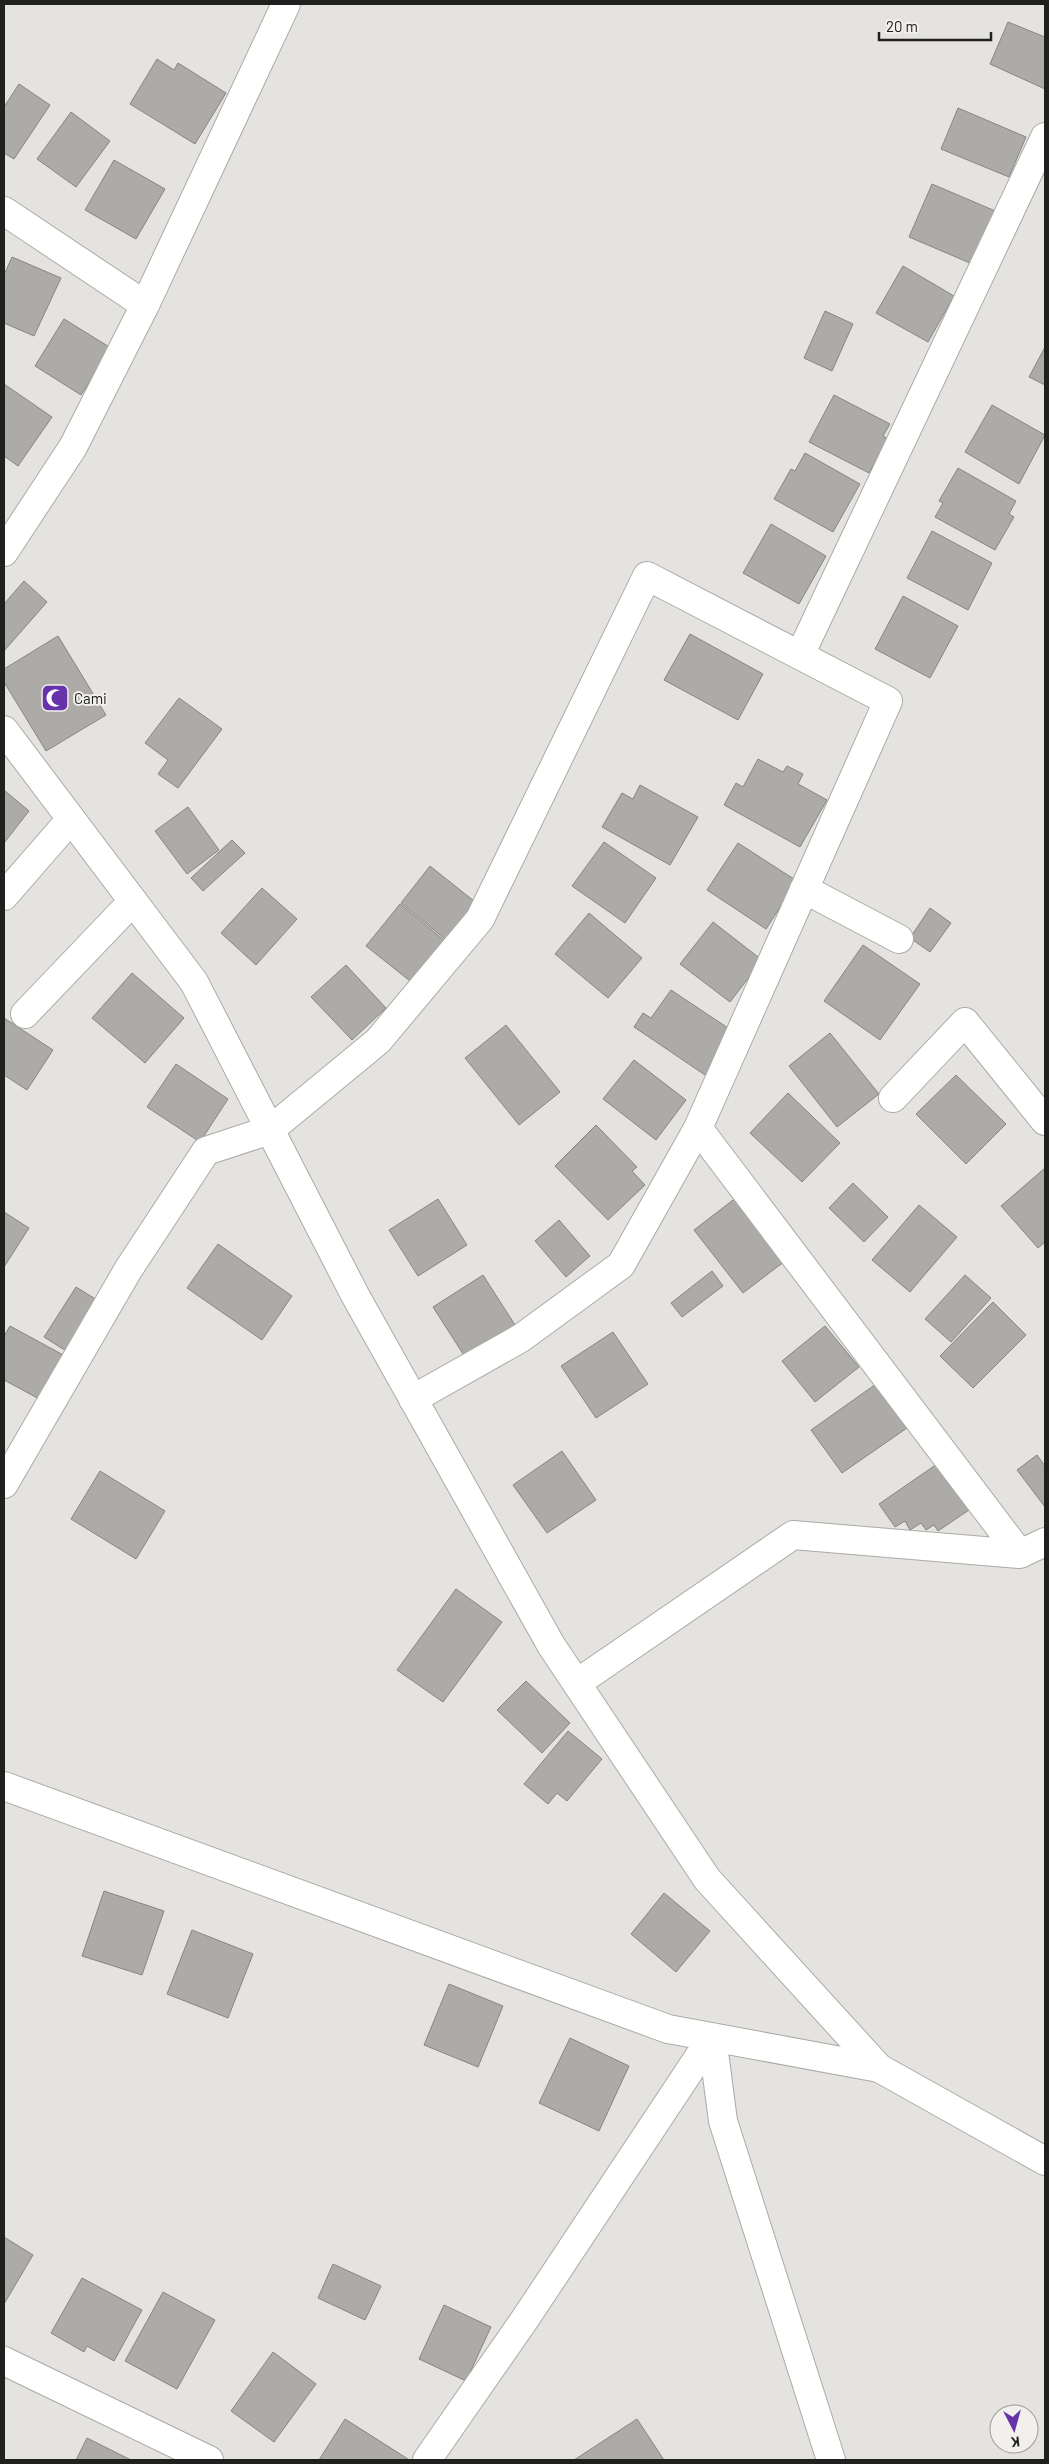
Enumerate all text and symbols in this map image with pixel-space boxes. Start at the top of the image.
scale bar [879,10,992,42]
text: 20 m [886,17,918,35]
mosque icon: Cami [40,683,70,713]
place label: Cami [74,689,107,707]
north arrow [989,2404,1039,2454]
text: K [1010,2434,1021,2451]

